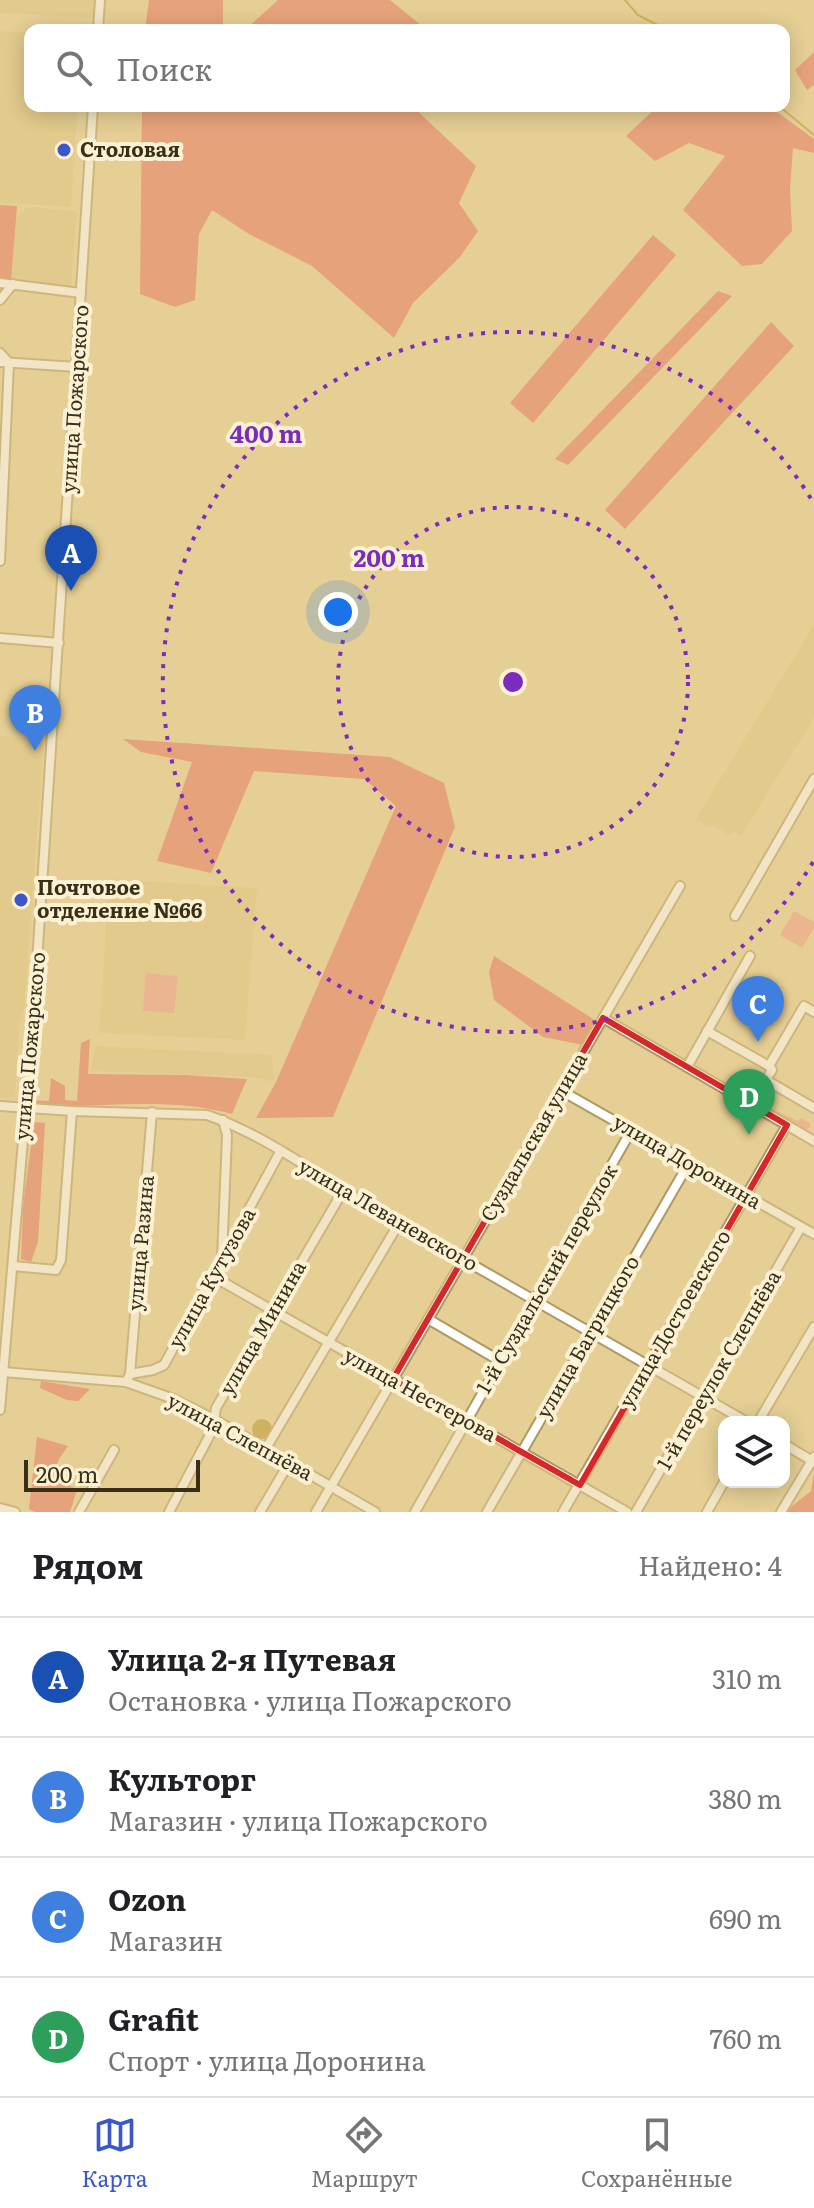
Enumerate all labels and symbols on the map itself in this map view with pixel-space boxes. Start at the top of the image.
place label: Столовая [80,133,180,163]
marker: Столовая [55,141,73,159]
street label: улица Пожарского [51,304,95,494]
text: 400 m [230,415,302,450]
pin: A [45,525,97,591]
text: 200 m [353,539,425,574]
your location [318,592,358,632]
centre of rings [499,668,527,696]
pin: B [9,685,61,751]
place label: Почтовое отделение №66 [37,871,203,924]
marker: Почтовое отделение №66 [12,891,30,909]
street label: улица Пожарского [5,950,51,1141]
pin: C [732,976,784,1042]
street label: Суздальская улица [472,1046,593,1226]
pin: D [723,1069,775,1135]
street label: улица Доронина [608,1106,768,1215]
street label: улица Леваневского [294,1150,484,1277]
street label: 1-й Суздальский переулок [467,1158,623,1398]
street label: улица Разина [118,1174,160,1312]
street label: улица Кутузова [159,1201,262,1353]
street label: улица Достоевского [610,1223,737,1413]
street label: улица Багрицкого [527,1249,645,1423]
street label: улица Минина [211,1254,312,1400]
street label: 1-й переулок Слепнёва [648,1263,787,1474]
street label: улица Нестерова [339,1339,503,1448]
street label: улица Слепнёва [163,1384,319,1486]
scale bar [24,1456,200,1492]

